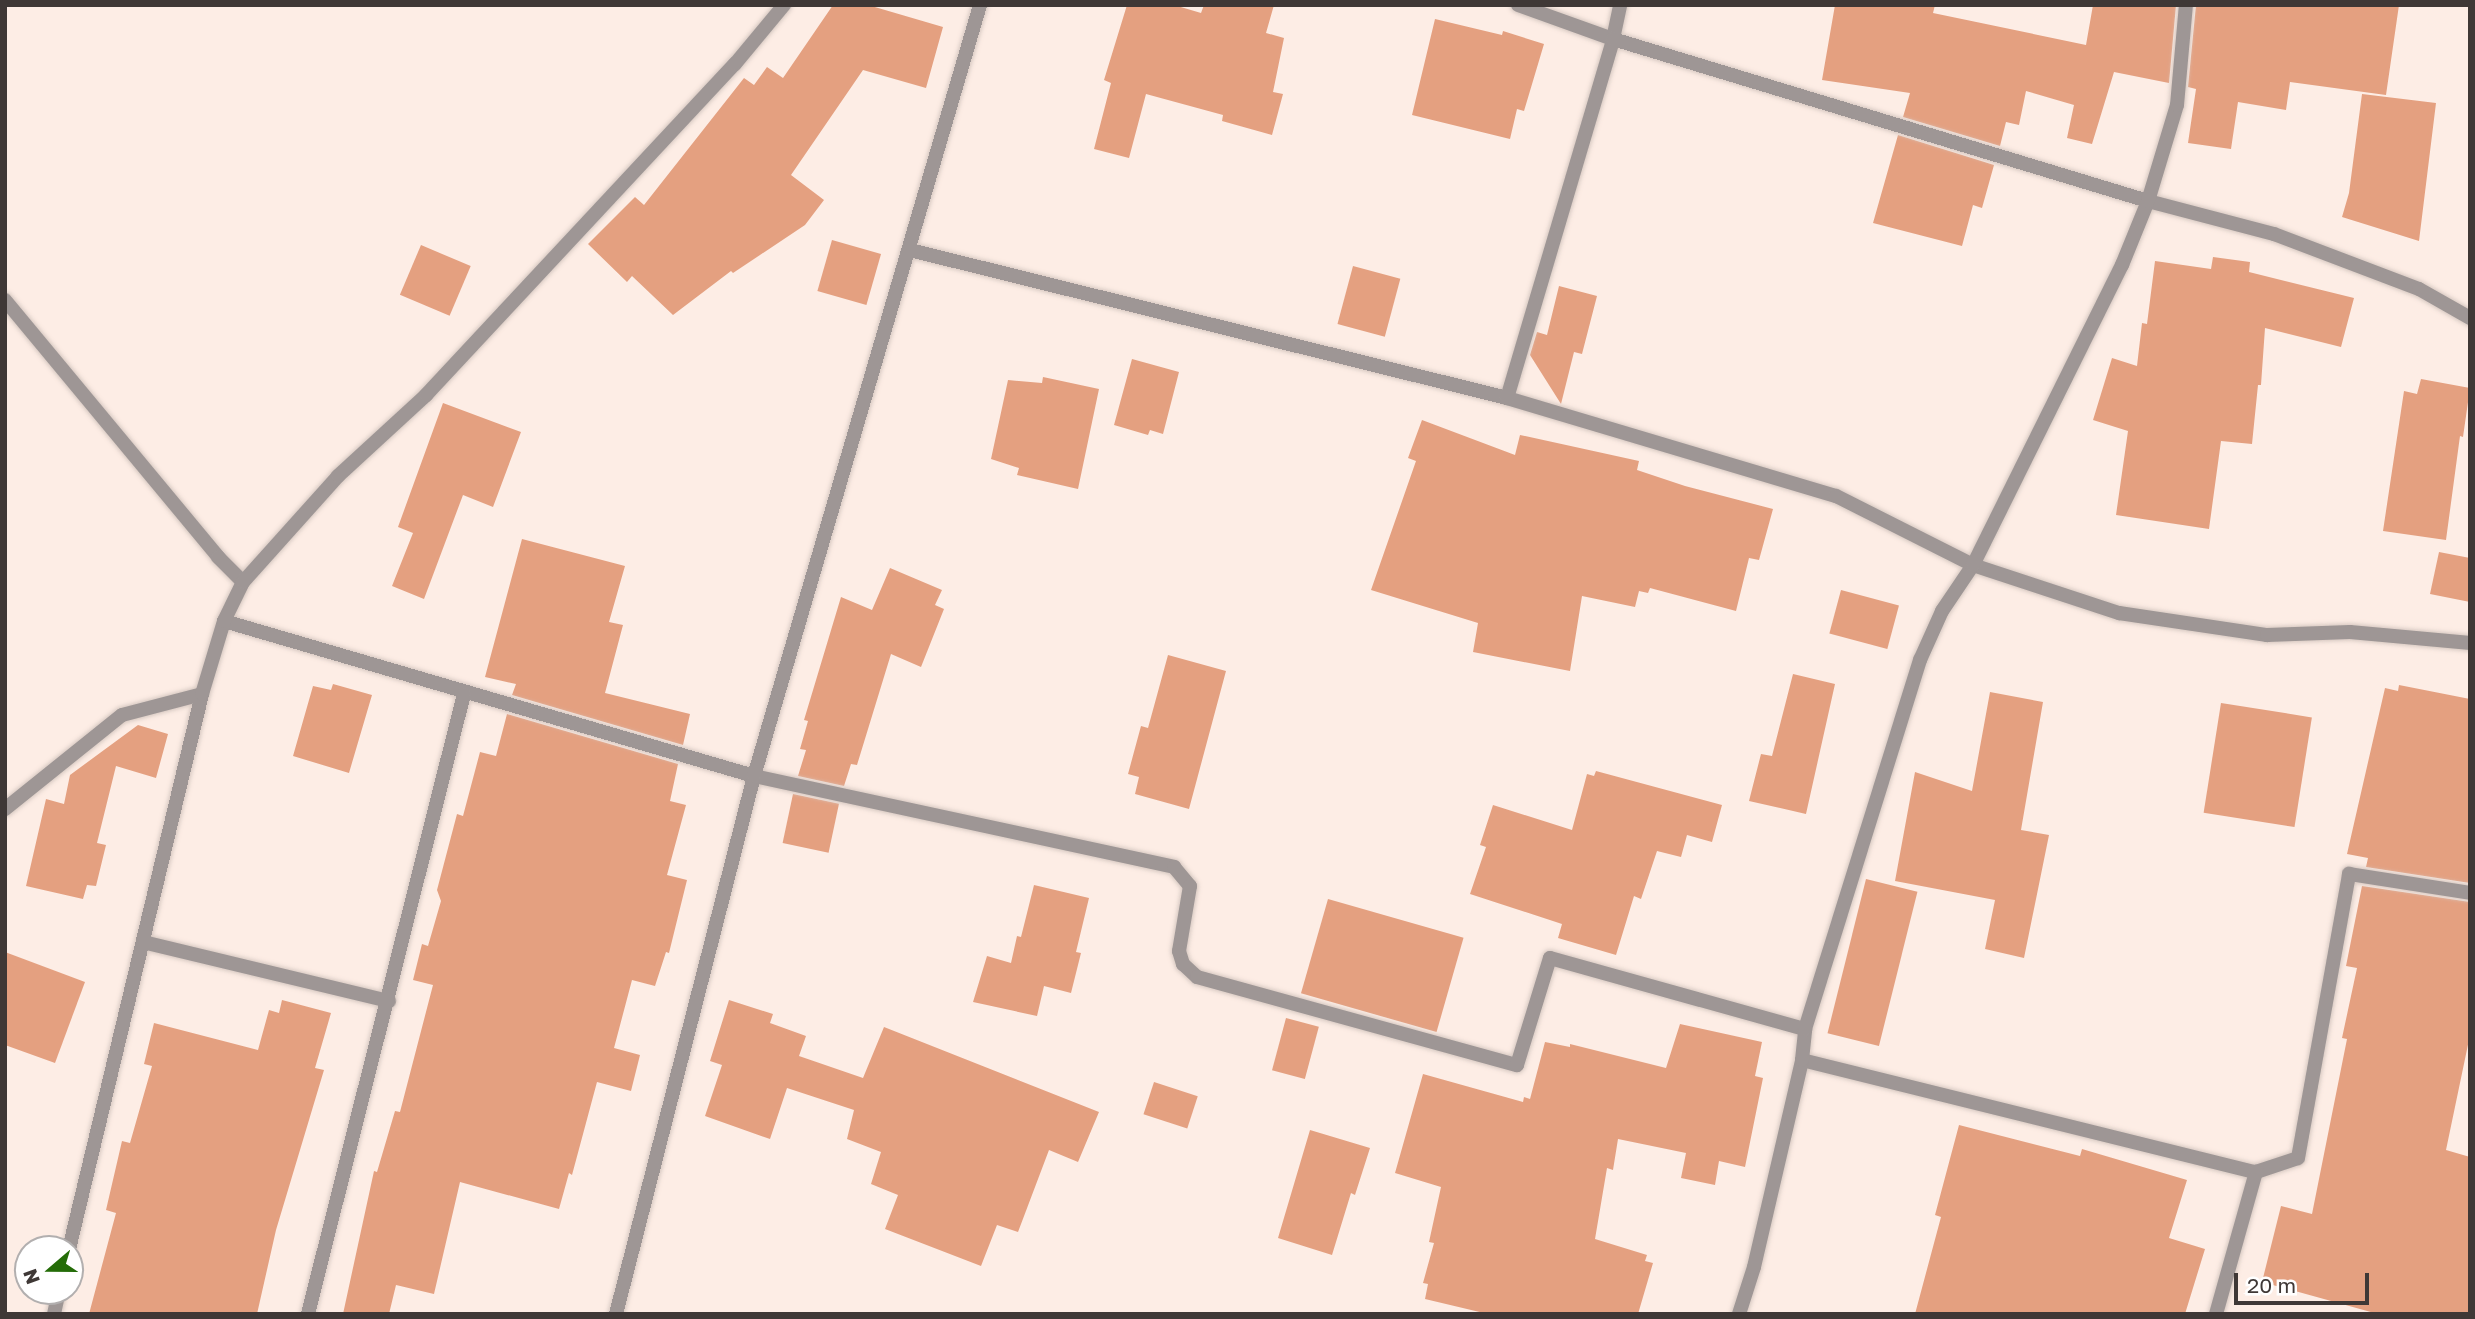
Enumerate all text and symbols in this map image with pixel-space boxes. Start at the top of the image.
north arrow [14,1235,84,1305]
scale bar [2237,1260,2372,1304]
text: N [17,1266,44,1287]
text: 20 m [2247,1272,2296,1298]

